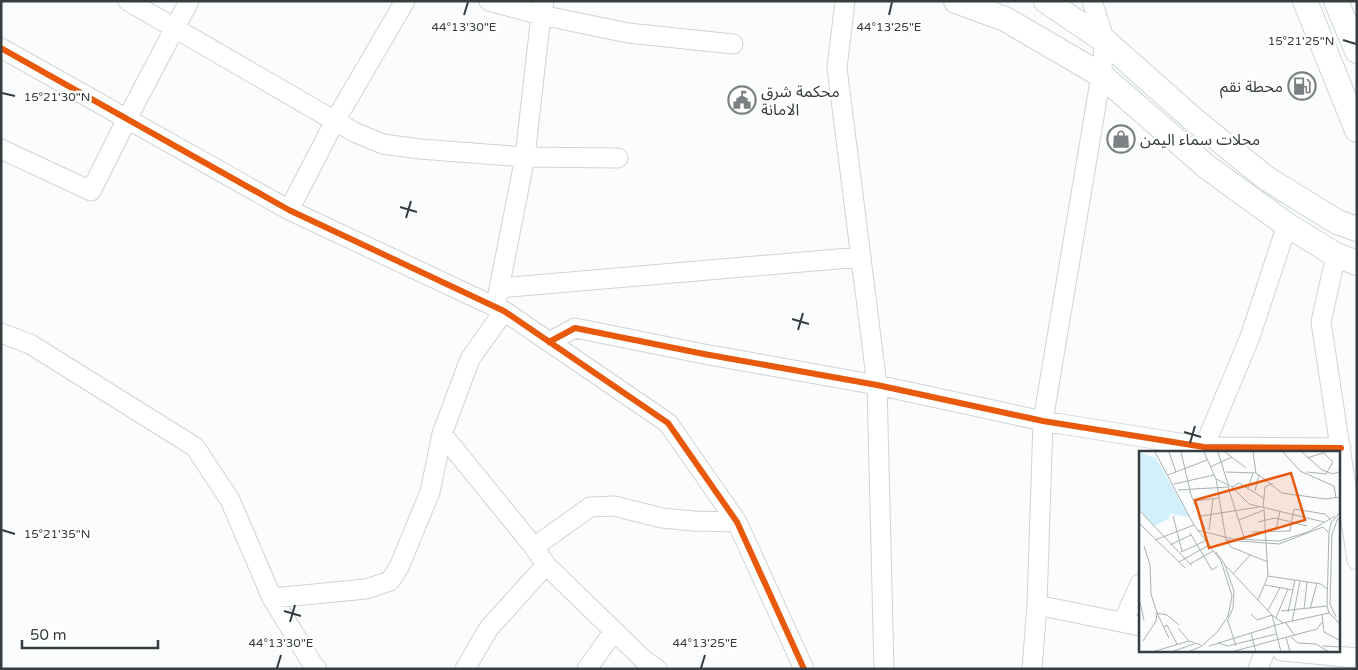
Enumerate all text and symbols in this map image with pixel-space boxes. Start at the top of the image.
text: 44°13'30"E [431,20,497,34]
text: 44°13'25"E [856,20,922,34]
text: 15°21'25"N [1268,34,1334,48]
fuel station icon: محطة نقم [1287,71,1317,101]
place label: محطة نقم [1220,77,1283,99]
place label: محكمة شرق الامانة [761,82,840,120]
public building icon: محكمة شرق الامانة [727,85,757,115]
text: 15°21'30"N [24,90,90,104]
shop icon: محلات سماء اليمن [1106,124,1136,154]
place label: محلات سماء اليمن [1140,130,1260,150]
inset map [1139,451,1340,652]
text: 15°21'35"N [24,527,90,541]
scale bar [22,618,159,650]
text: 50 m [30,626,67,644]
text: 44°13'30"E [248,636,314,650]
text: 44°13'25"E [672,636,738,650]

